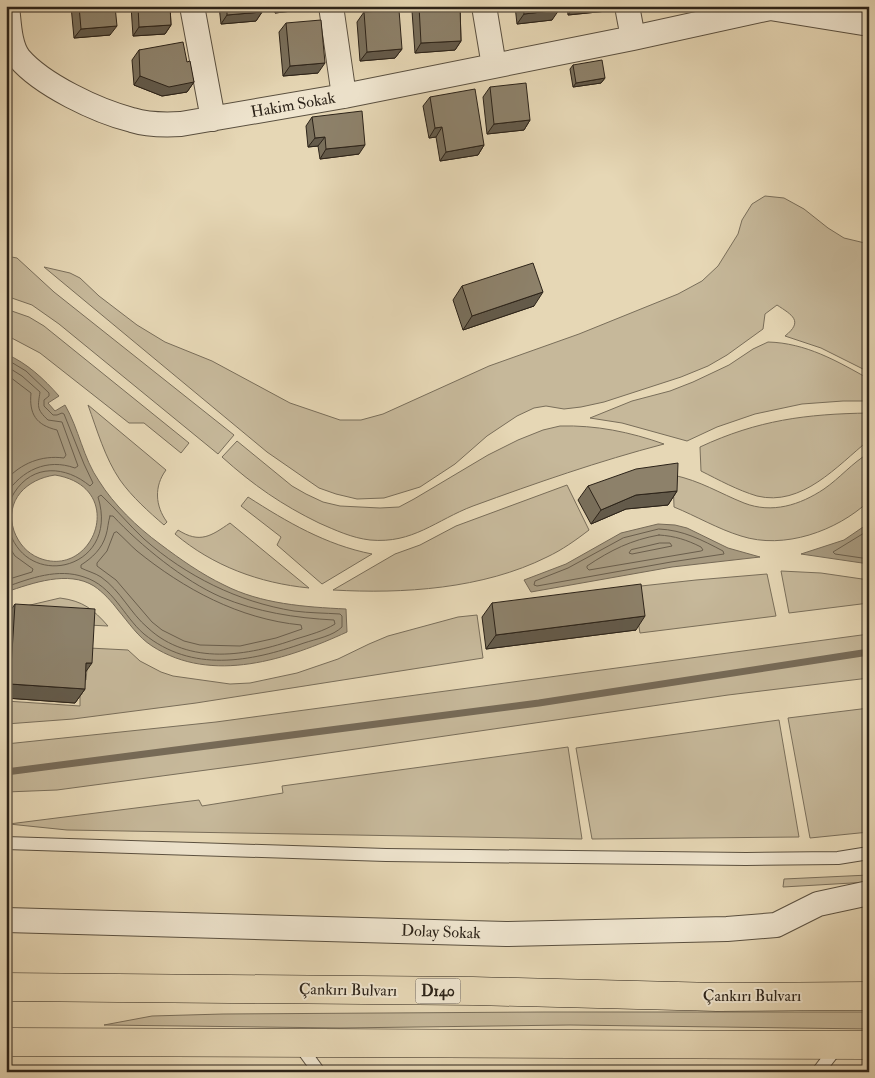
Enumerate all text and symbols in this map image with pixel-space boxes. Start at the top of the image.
street label: Hakim Sokak [249,88,337,122]
street label: Dolay Sokak [401,921,482,943]
road number: D140 [416,978,460,1004]
street label: Çankırı Bulvarı [299,979,397,1001]
street label: Çankırı Bulvarı [703,986,801,1006]

